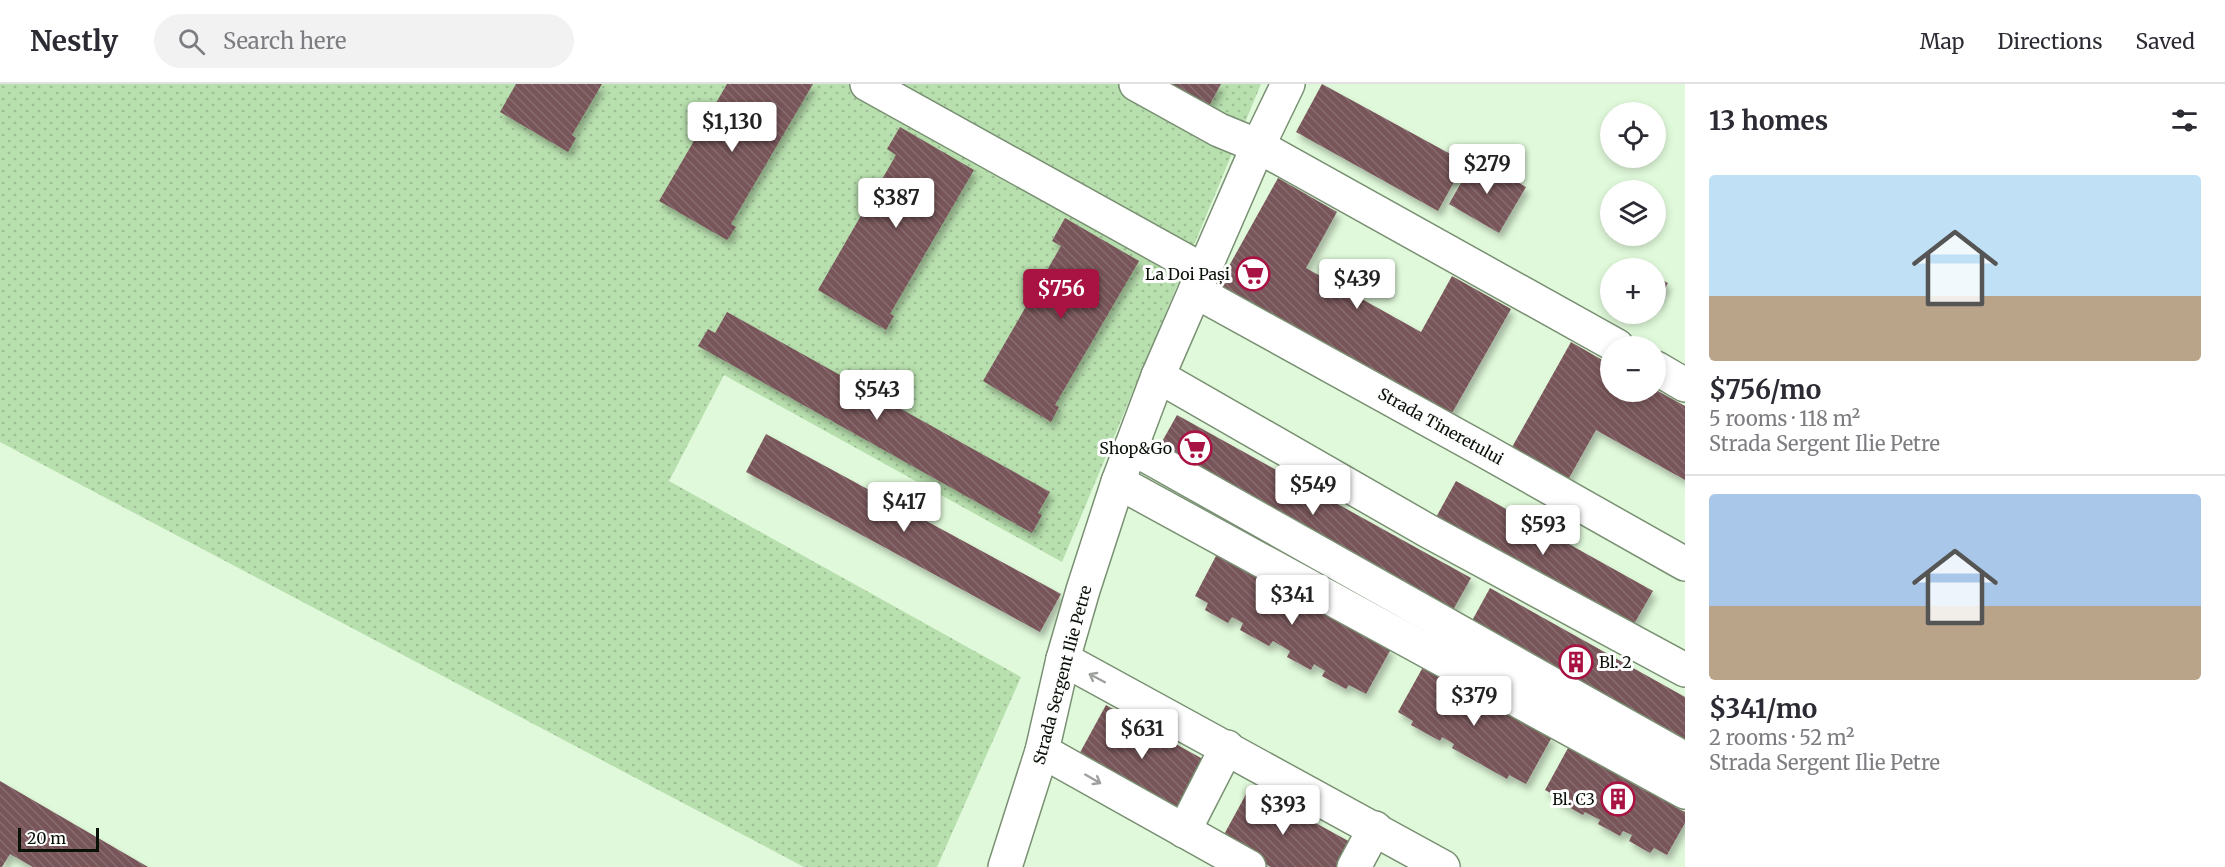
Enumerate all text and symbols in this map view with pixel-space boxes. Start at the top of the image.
search box [154,14,574,68]
text: Nestly [30,23,118,59]
icon: search [175,25,208,58]
text: Search here [223,27,346,55]
text: Map [1920,28,1964,55]
text: Directions [1997,28,2102,55]
text: Saved [2135,28,2195,55]
pin: $1,130 [683,102,781,153]
map controls [1600,102,1666,402]
button: locate [1600,102,1666,168]
text: 13 homes [1709,104,1828,137]
icon: filters [2168,104,2201,137]
text: $1,130 [702,109,762,134]
pin: $279 [1451,144,1523,195]
text: $279 [1463,151,1511,176]
pin: $387 [860,178,932,229]
button: layers [1600,180,1666,246]
text: $387 [872,185,920,210]
icon: home [1901,214,2009,322]
supermarket icon: La Doi Pași [1235,256,1271,292]
button: + [1600,258,1666,324]
pin: $439 [1321,259,1393,310]
place label: La Doi Pași [1145,264,1230,285]
text: $439 [1333,266,1381,291]
pin: $756 [1025,269,1097,320]
text: $756 [1037,276,1085,301]
button: − [1600,336,1666,402]
pin: $543 [841,370,913,421]
text: $756/mo [1709,373,1821,406]
text: $543 [854,377,900,402]
street label: Strada Tineretului [1375,383,1507,469]
text: 5 rooms · 118 m² [1709,406,1860,431]
supermarket icon: Shop&Go [1177,430,1213,466]
text: Strada Sergent Ilie Petre [1709,431,1940,456]
place label: Shop&Go [1099,438,1172,458]
pin: $549 [1277,465,1349,516]
text: $549 [1289,472,1337,497]
pin: $417 [868,482,940,533]
text: $417 [882,489,926,514]
pin: $593 [1507,505,1579,556]
text: $593 [1520,512,1566,537]
icon: home [1901,533,2009,641]
pin: $341 [1256,575,1328,626]
text: $341 [1270,582,1314,607]
street label: Strada Sergent Ilie Petre [1028,583,1096,767]
building icon: Bl. 2 [1558,644,1594,680]
place label: Bl. 2 [1599,652,1632,672]
one-way arrow [1089,672,1106,684]
pin: $379 [1438,676,1510,727]
text: $379 [1450,683,1498,708]
text: $341/mo [1709,692,1817,725]
pin: $631 [1106,709,1178,760]
text: $631 [1120,716,1164,741]
text: 2 rooms · 52 m² [1709,725,1854,750]
text: Strada Sergent Ilie Petre [1709,750,1940,775]
one-way arrow [1085,774,1102,786]
building icon: Bl. C3 [1600,781,1636,817]
pin: $393 [1247,785,1319,836]
place label: Bl. C3 [1552,789,1595,809]
text: $393 [1260,792,1306,817]
scale bar [18,825,99,852]
text: 20 m [27,828,66,848]

